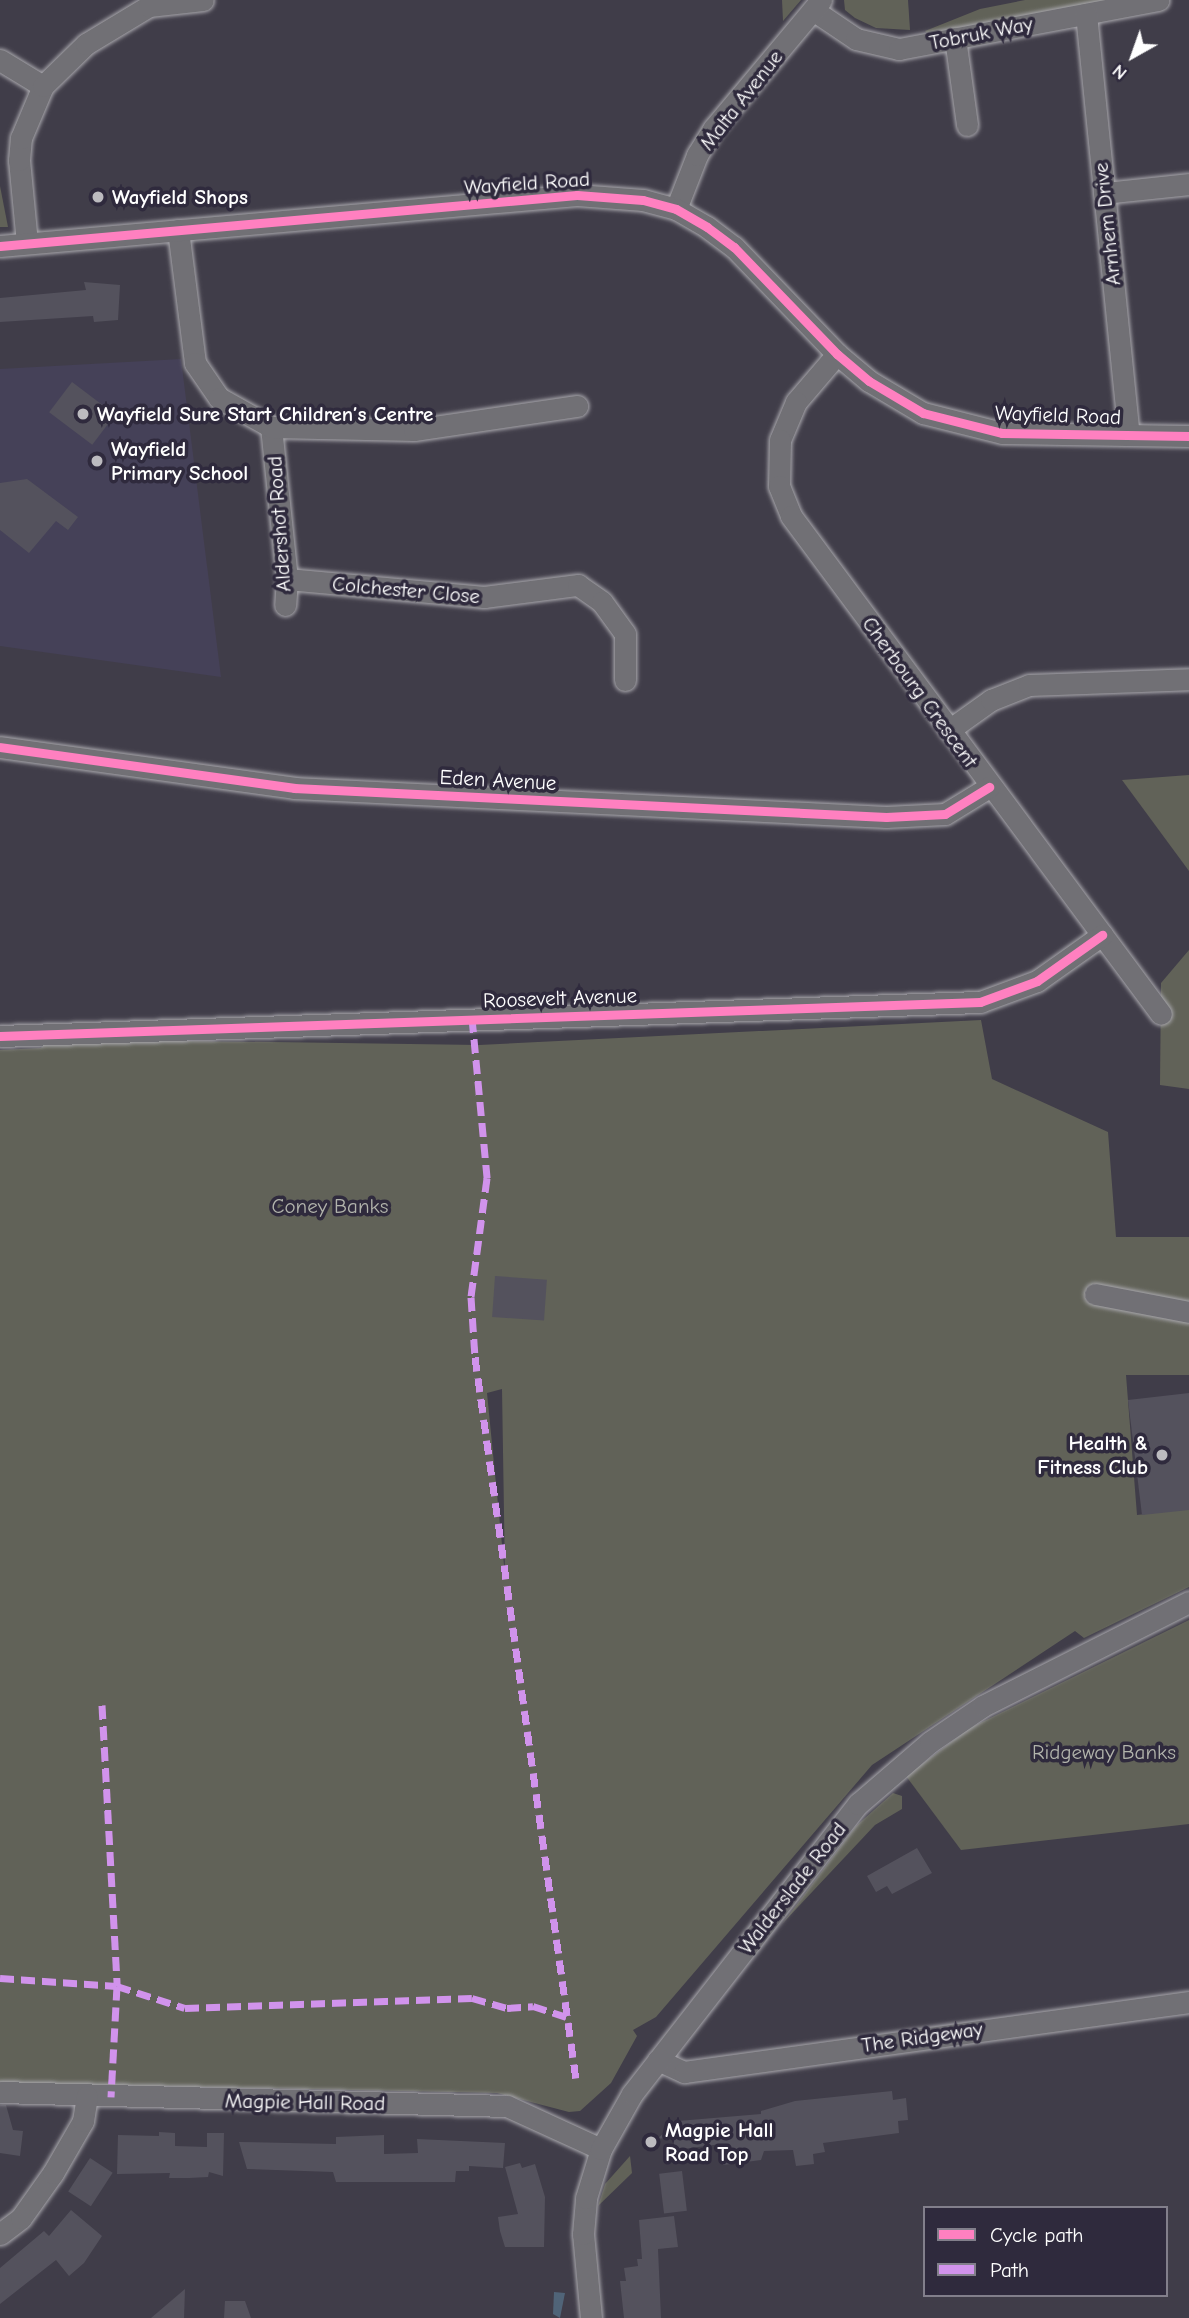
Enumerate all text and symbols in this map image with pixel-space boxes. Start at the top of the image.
street label: Tobruk Way [927,11,1035,55]
north arrow [1098,21,1168,91]
street label: Malta Avenue [694,45,788,155]
text: N [1108,60,1131,85]
street label: Arnhem Drive [1088,161,1126,287]
street label: Wayfield Road [463,166,591,200]
place label: Wayfield Shops [112,184,248,210]
marker: Wayfield Shops [90,189,106,205]
street label: Wayfield Road [994,400,1122,430]
place label: Wayfield Sure Start Children’s Centre [97,401,433,427]
marker: Wayfield Sure Start Children’s Centre [75,406,91,422]
place label: Wayfield Primary School [111,436,248,486]
marker: Wayfield Primary School [89,453,105,469]
street label: Aldershot Road [262,455,296,593]
street label: Colchester Close [331,571,481,609]
street label: Cherbourg Crescent [857,612,983,772]
street label: Eden Avenue [439,764,557,796]
street label: Roosevelt Avenue [483,983,637,1013]
park label: Coney Banks [272,1193,388,1219]
place label: Health & Fitness Club [1037,1430,1148,1480]
marker: Health & Fitness Club [1154,1447,1170,1463]
park label: Ridgeway Banks [1032,1739,1176,1765]
street label: Walderslade Road [733,1817,851,1959]
street label: The Ridgeway [860,2016,984,2058]
street label: Magpie Hall Road [224,2088,386,2116]
place label: Magpie Hall Road Top [665,2117,774,2167]
marker: Magpie Hall Road Top [643,2134,659,2150]
legend [923,2206,1168,2297]
text: Cycle path [990,2223,1083,2247]
text: Path [990,2258,1029,2282]

